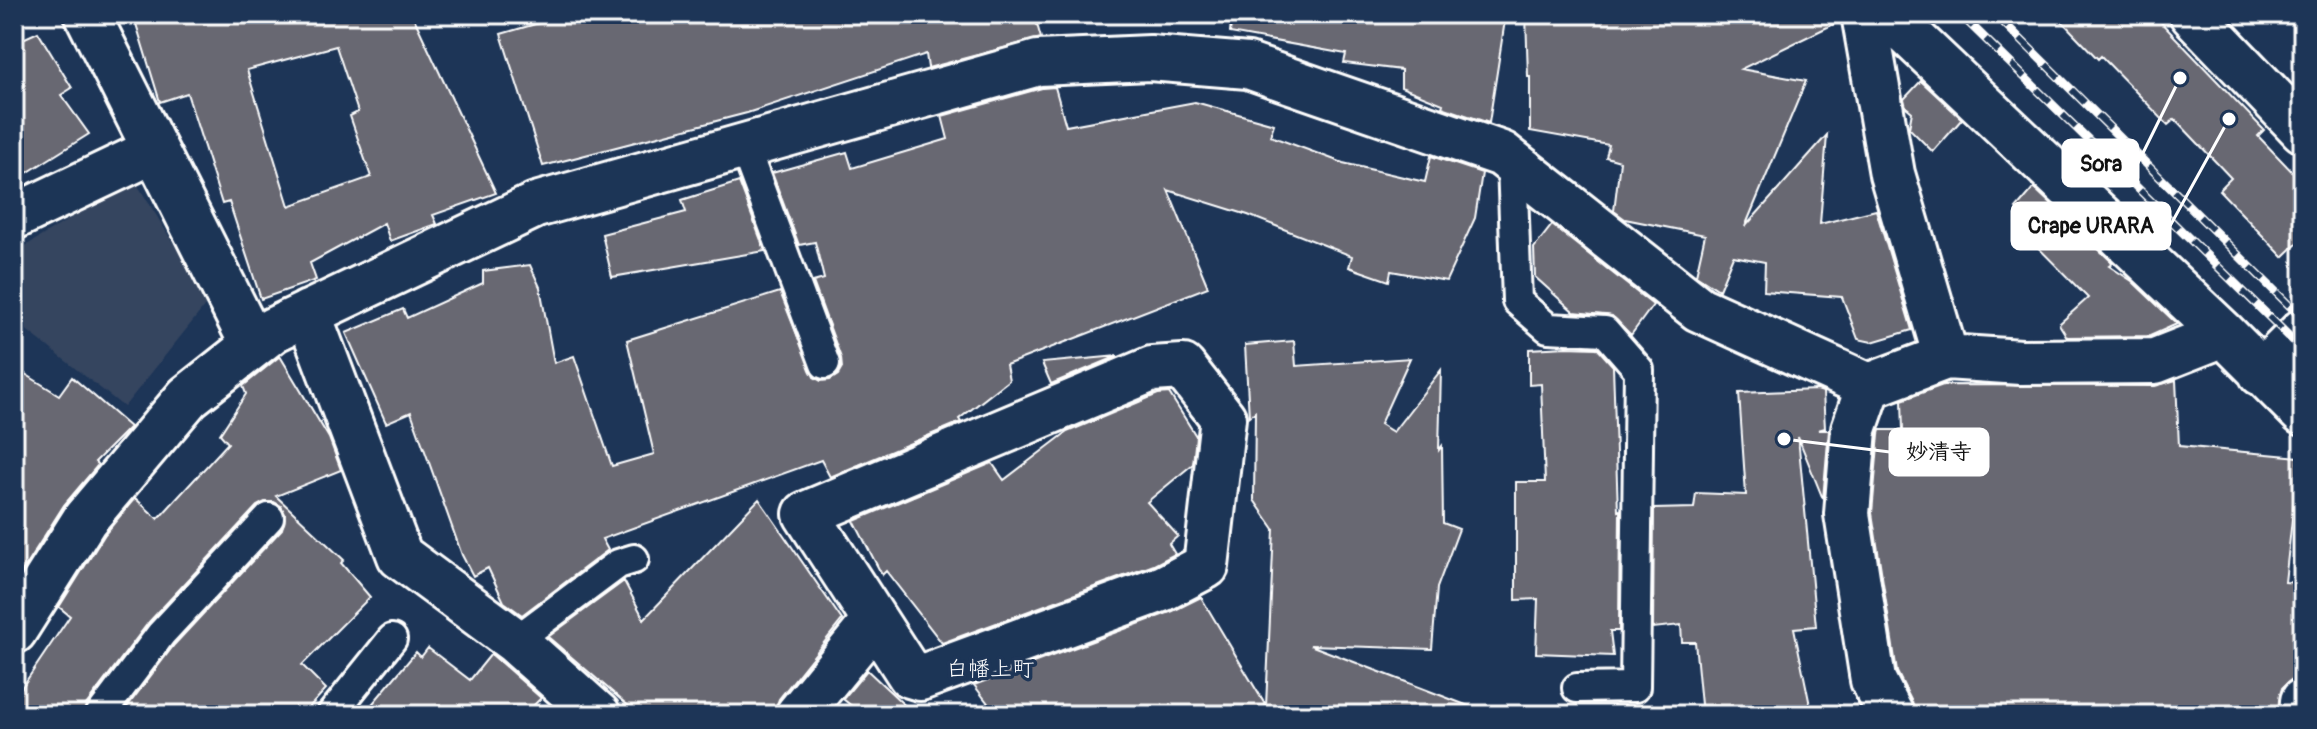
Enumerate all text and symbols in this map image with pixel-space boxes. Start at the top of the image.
callout: Sora [2063,140,2138,186]
text: Sora [2080,150,2122,178]
callout: Crape URARA [2012,203,2170,249]
text: Crape URARA [2028,212,2155,240]
callout: 妙清寺 [1890,429,1988,475]
text: 妙清寺 [1906,438,1972,466]
district label: 白幡上町 [946,655,1034,683]

